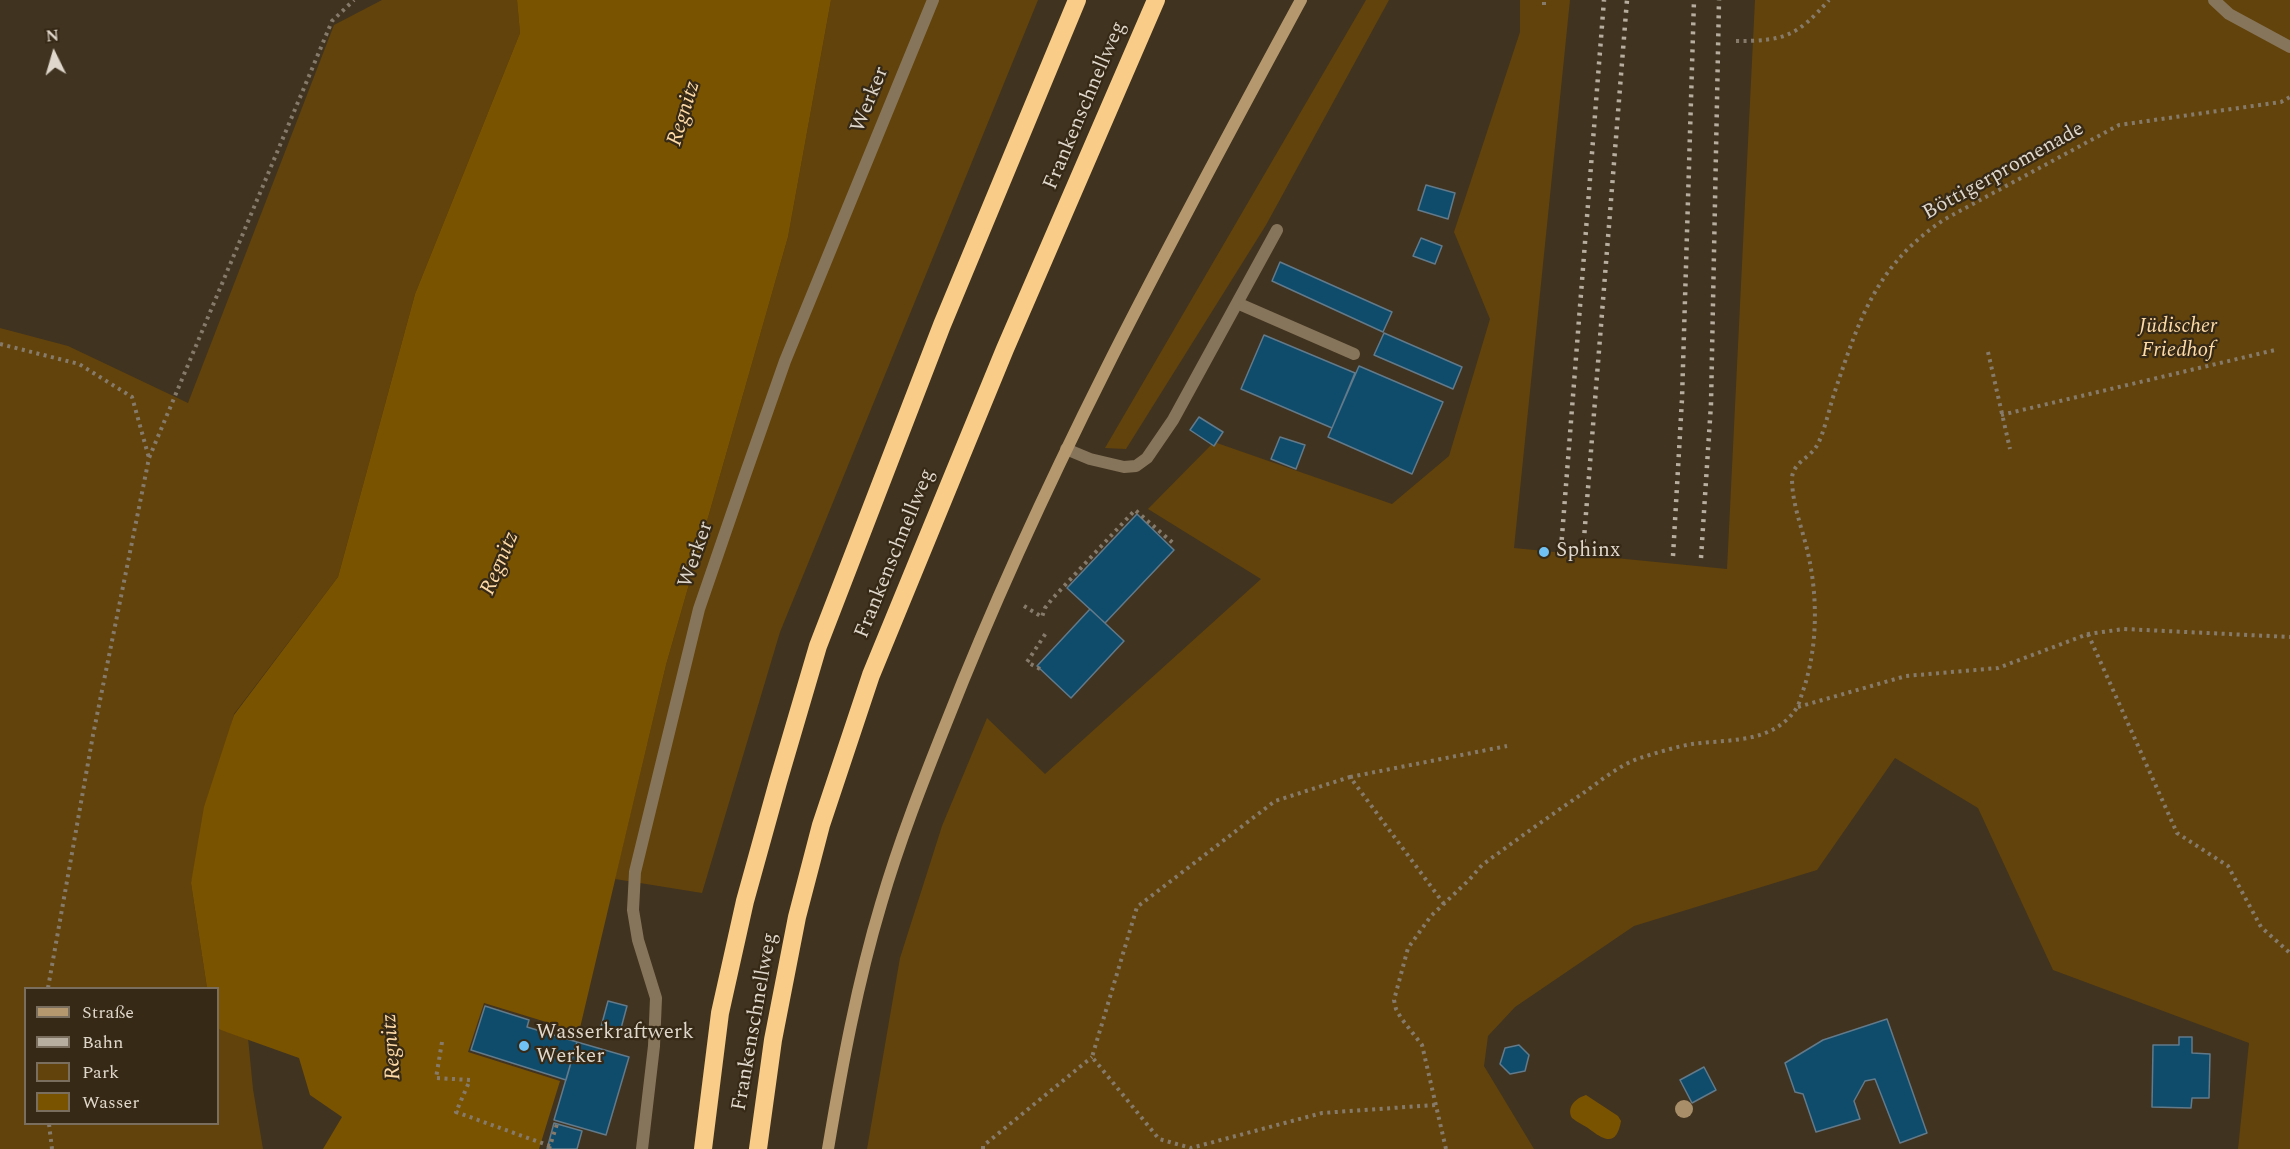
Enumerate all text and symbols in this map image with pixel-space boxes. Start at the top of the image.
street label: Frankenschnellweg [1039,18,1133,194]
north arrow [24,24,84,84]
text: N [45,24,60,49]
street label: Werker [846,64,896,136]
water label: Regnitz [663,78,707,150]
street label: Böttigerpromenade [1919,117,2089,227]
park label: Jüdischer Friedhof [2139,315,2217,365]
street label: Frankenschnellweg [851,466,941,642]
street label: Werker [674,519,720,591]
water label: Regnitz [476,528,526,600]
place label: Sphinx [1556,539,1620,565]
marker: Sphinx [1537,545,1551,559]
street label: Frankenschnellweg [728,931,784,1113]
legend [24,987,219,1125]
text: Straße [82,999,134,1026]
water label: Regnitz [378,1013,408,1081]
place label: Wasserkraftwerk Werker [536,1021,694,1071]
text: Bahn [82,1029,124,1056]
marker: Wasserkraftwerk Werker [517,1039,531,1053]
text: Park [82,1059,119,1086]
text: Wasser [82,1089,139,1116]

